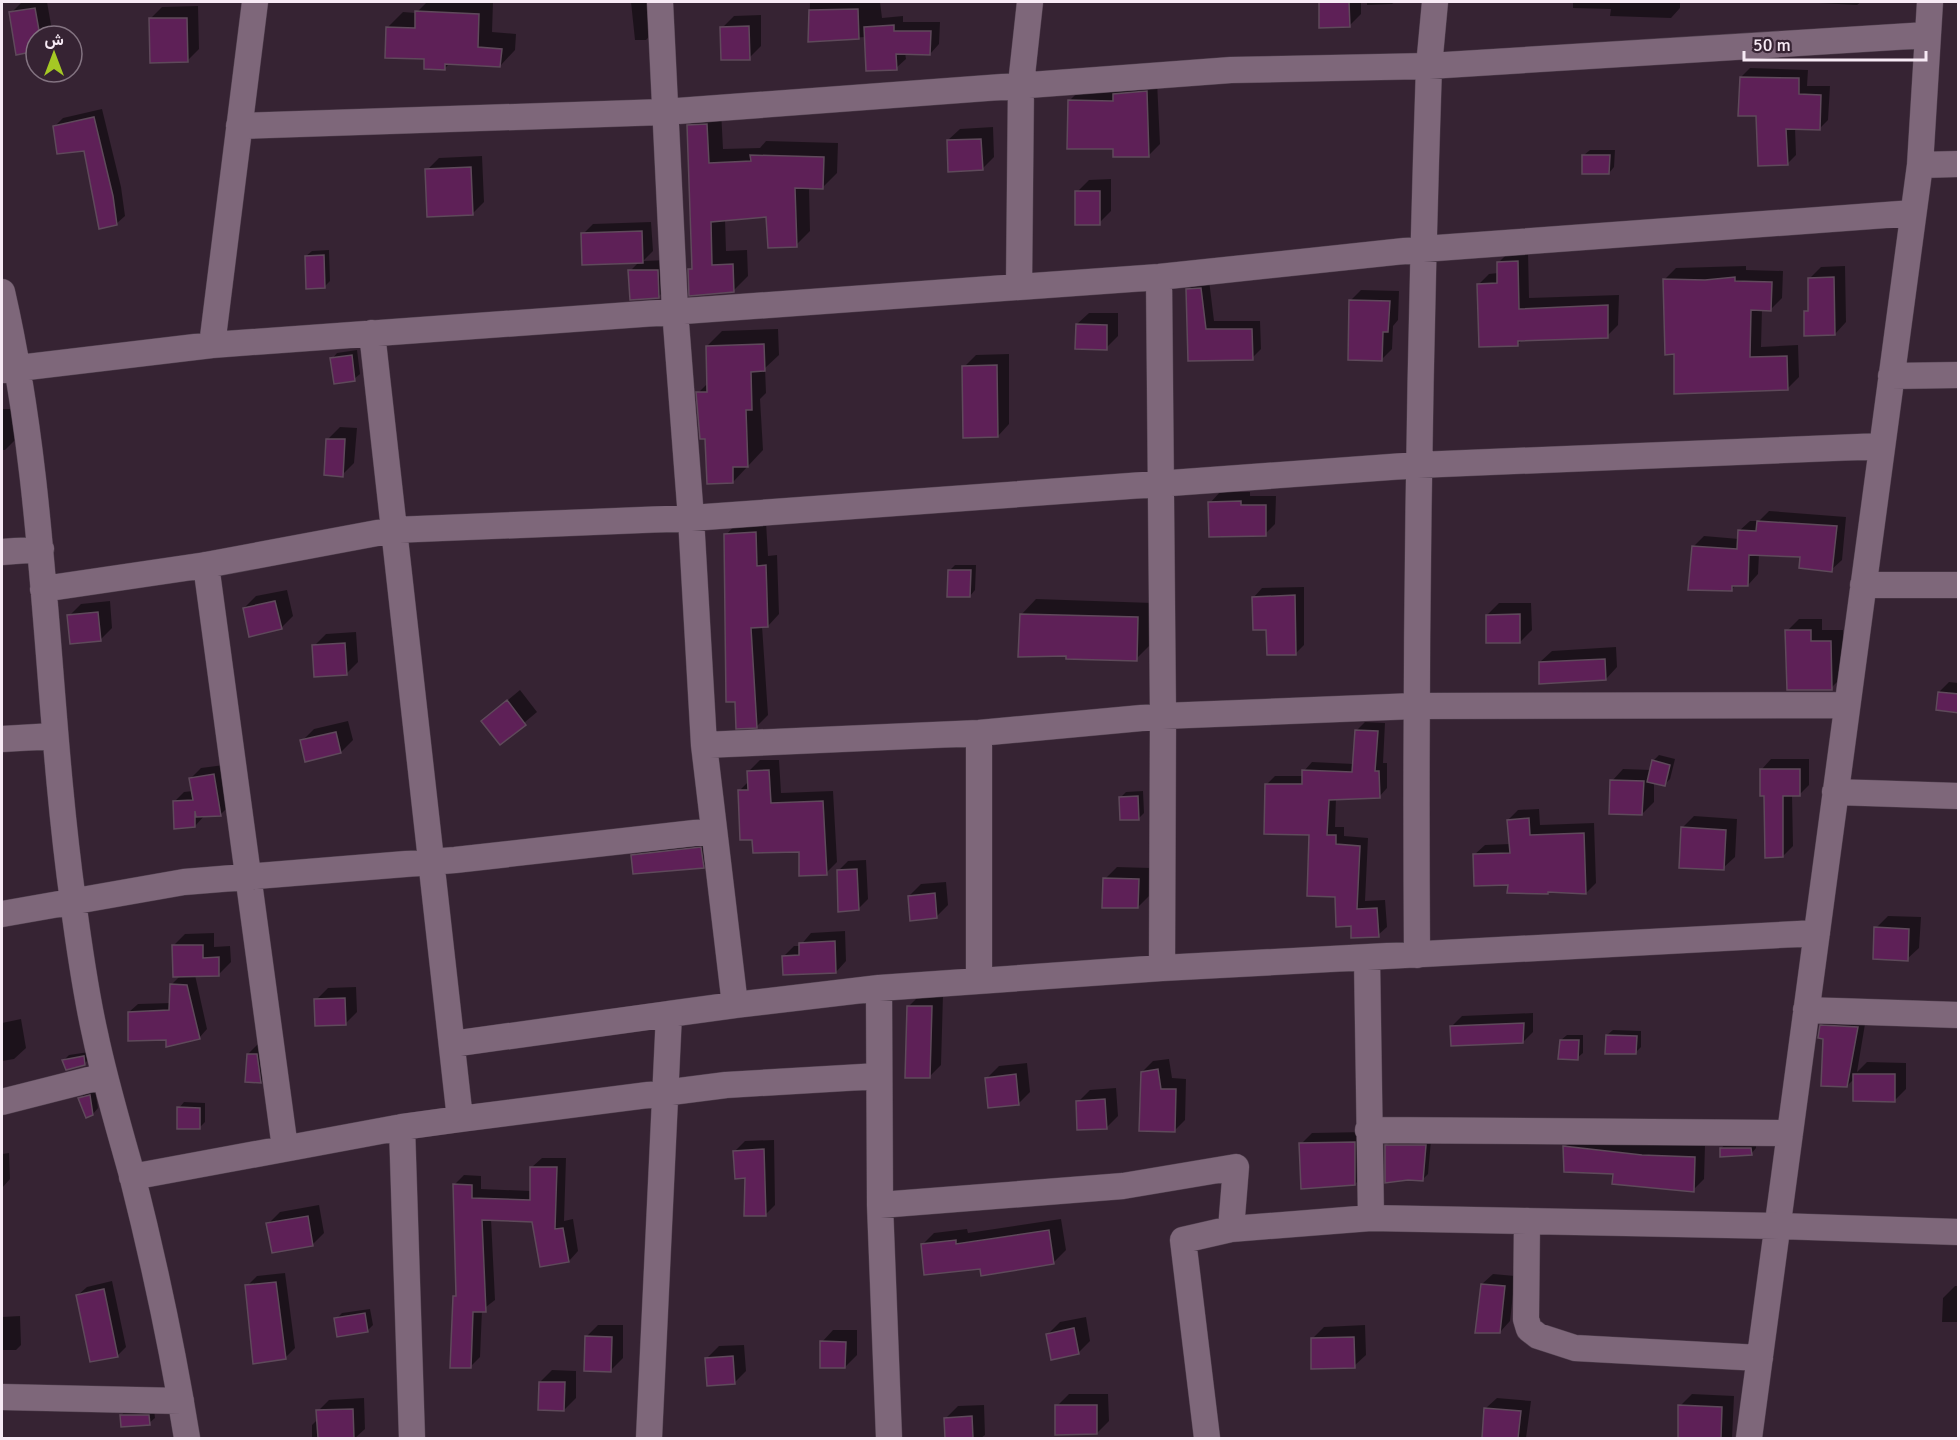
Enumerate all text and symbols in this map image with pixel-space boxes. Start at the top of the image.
north arrow [24,24,84,84]
scale bar [1744,24,1926,62]
text: ش [44,30,64,50]
text: 50 m [1753,34,1791,56]

